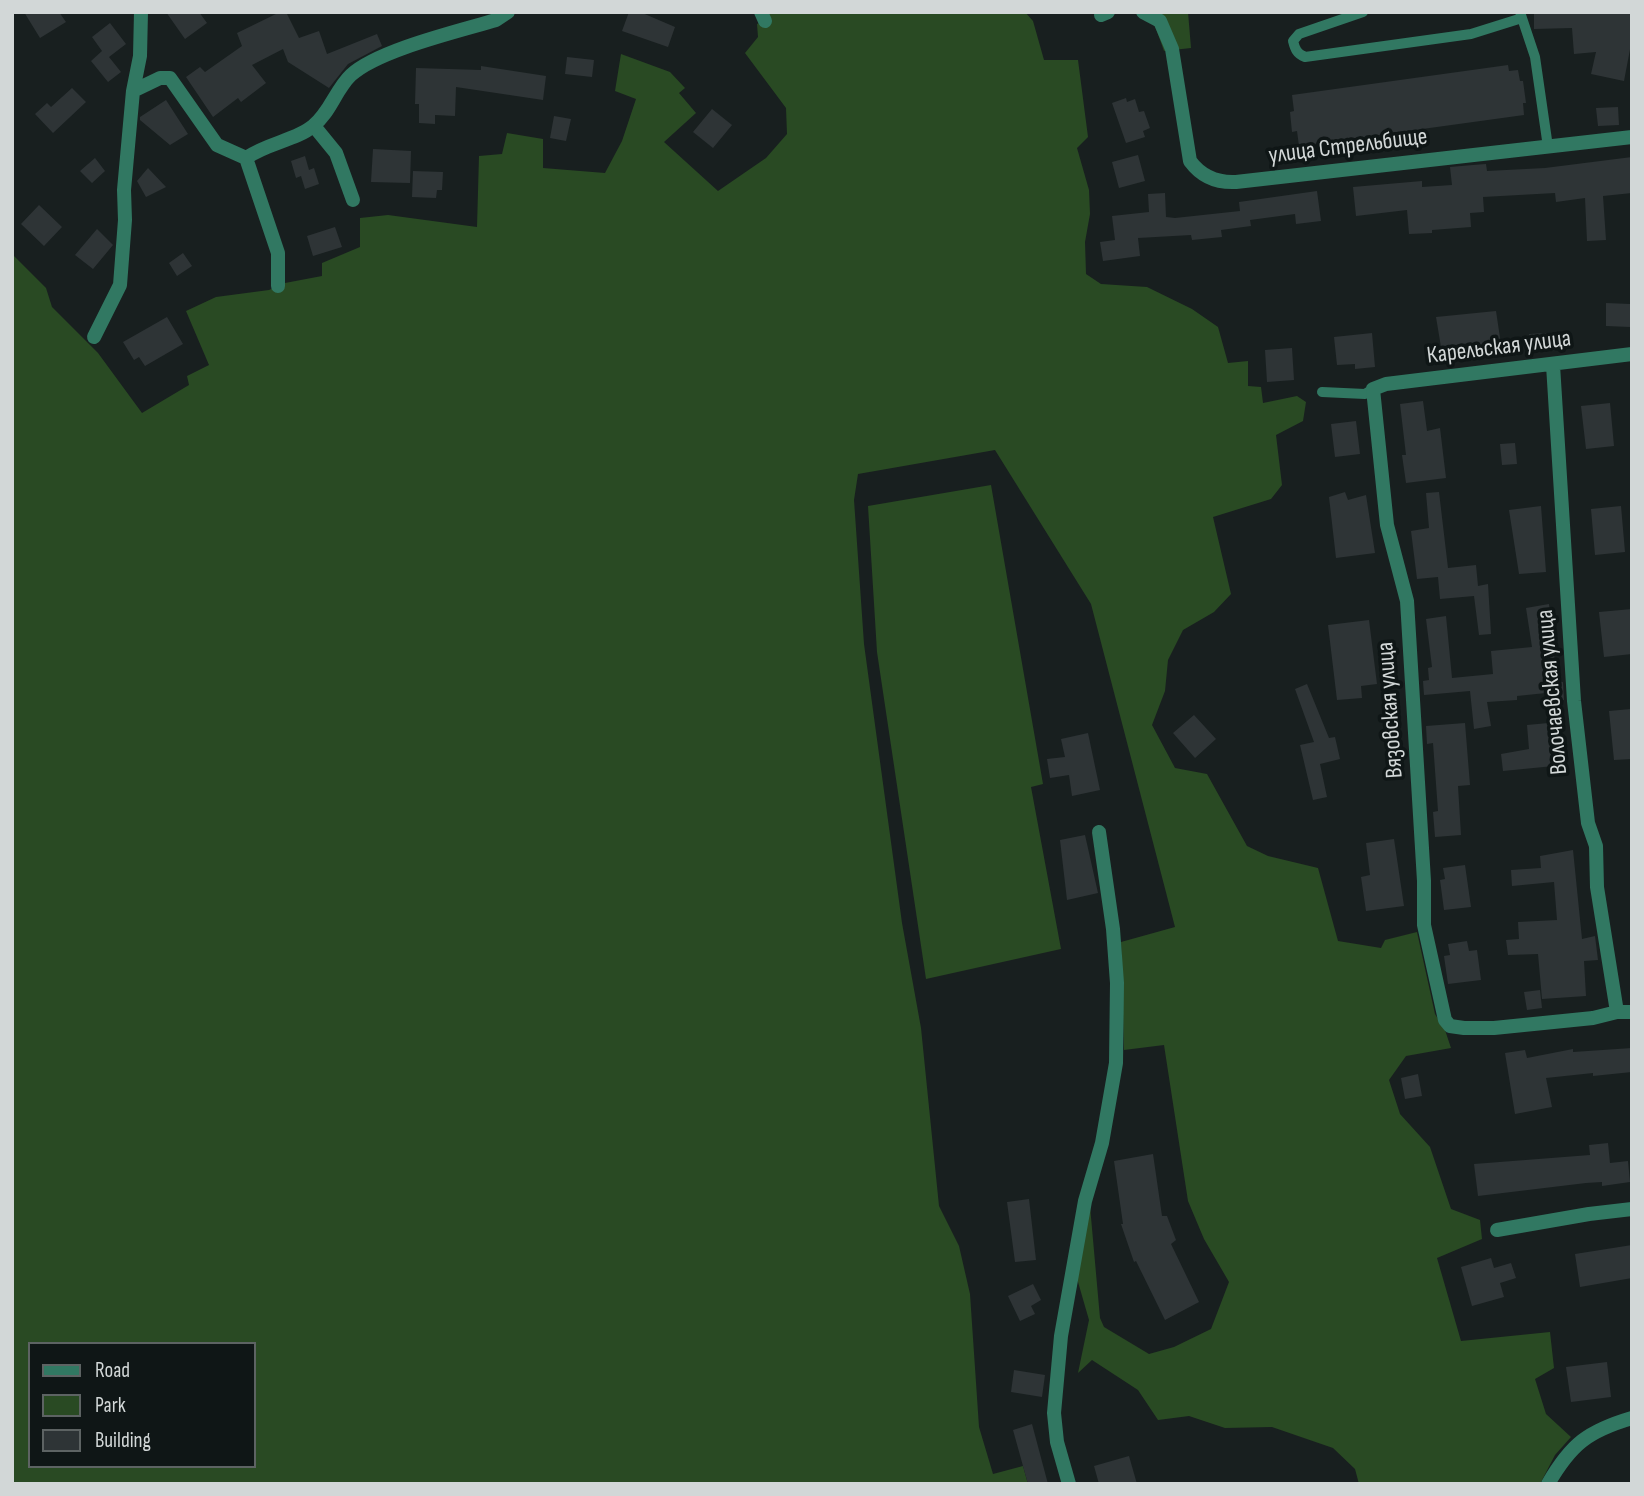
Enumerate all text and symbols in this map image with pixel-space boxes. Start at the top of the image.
street label: улица Стрельбище [1267,123,1429,171]
street label: Карельская улица [1425,325,1573,371]
street label: Волочаевская улица [1531,608,1575,776]
street label: Вязовская улица [1372,641,1410,779]
legend [28,1342,256,1468]
text: Road [95,1358,130,1383]
text: Park [95,1393,126,1418]
text: Building [95,1428,151,1453]

